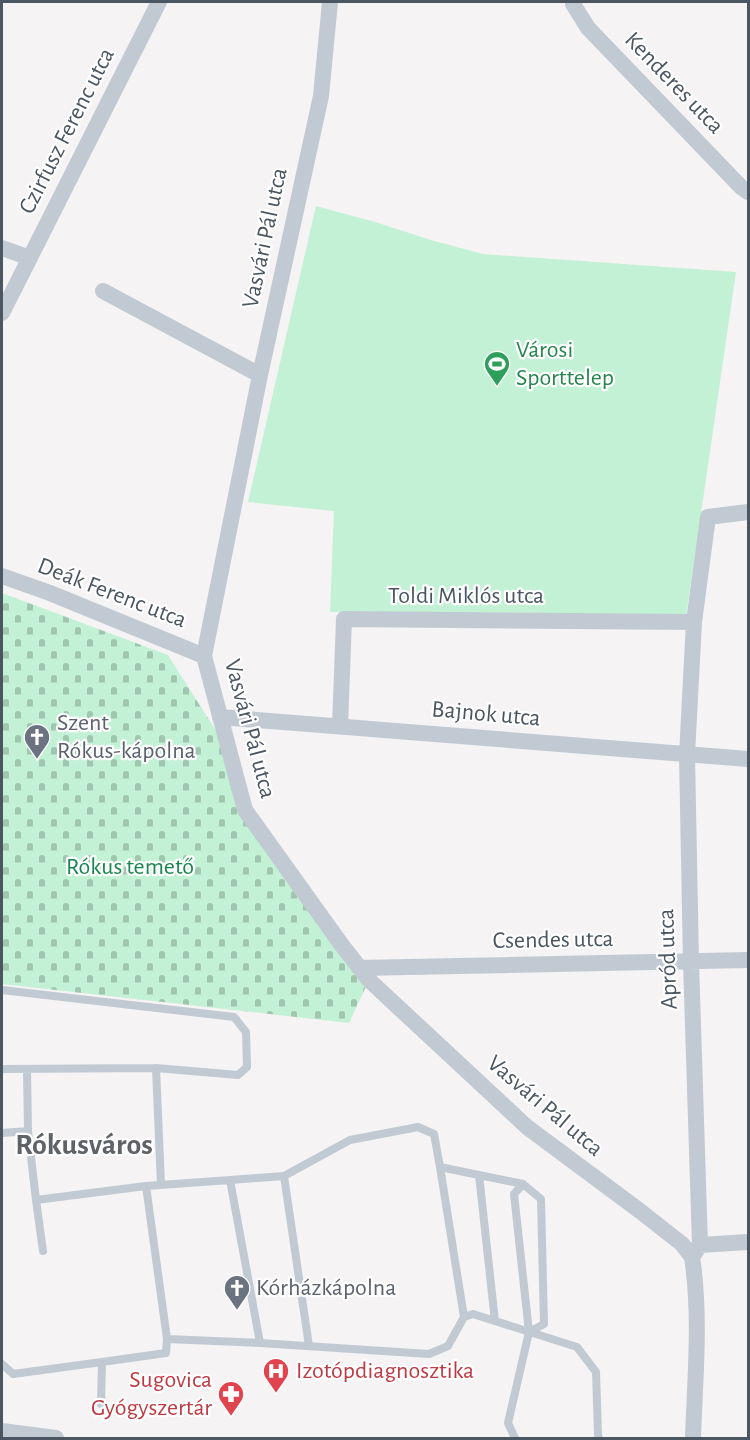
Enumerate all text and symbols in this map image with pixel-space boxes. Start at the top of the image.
street label: Kenderes utca [620,28,728,138]
street label: Czirfusz Ferenc utca [15,44,119,218]
street label: Vasvári Pál utca [238,166,292,310]
place label: Városi Sporttelep [516,338,614,390]
sports icon: Városi Sporttelep [482,349,512,387]
street label: Deák Ferenc utca [34,554,190,632]
street label: Toldi Miklós utca [388,584,544,608]
street label: Vasvári Pál utca [220,657,280,801]
street label: Bajnok utca [431,697,541,731]
place label: Szent Rókus-kápolna [57,711,196,763]
church icon: Szent Rókus-kápolna [22,722,52,760]
park label: Rókus temető [66,855,194,879]
street label: Apród utca [654,908,682,1010]
street label: Csendes utca [492,927,614,953]
street label: Vasvári Pál utca [483,1051,607,1161]
district label: Rókusváros [15,1130,153,1160]
church icon: Kórházkápolna [222,1273,252,1311]
place label: Kórházkápolna [256,1276,396,1300]
hospital icon: Izotópdiagnosztika [261,1356,291,1394]
place label: Izotópdiagnosztika [296,1359,474,1383]
place label: Sugovica Gyógyszertár [91,1368,212,1420]
pharmacy icon: Sugovica Gyógyszertár [216,1379,246,1417]

